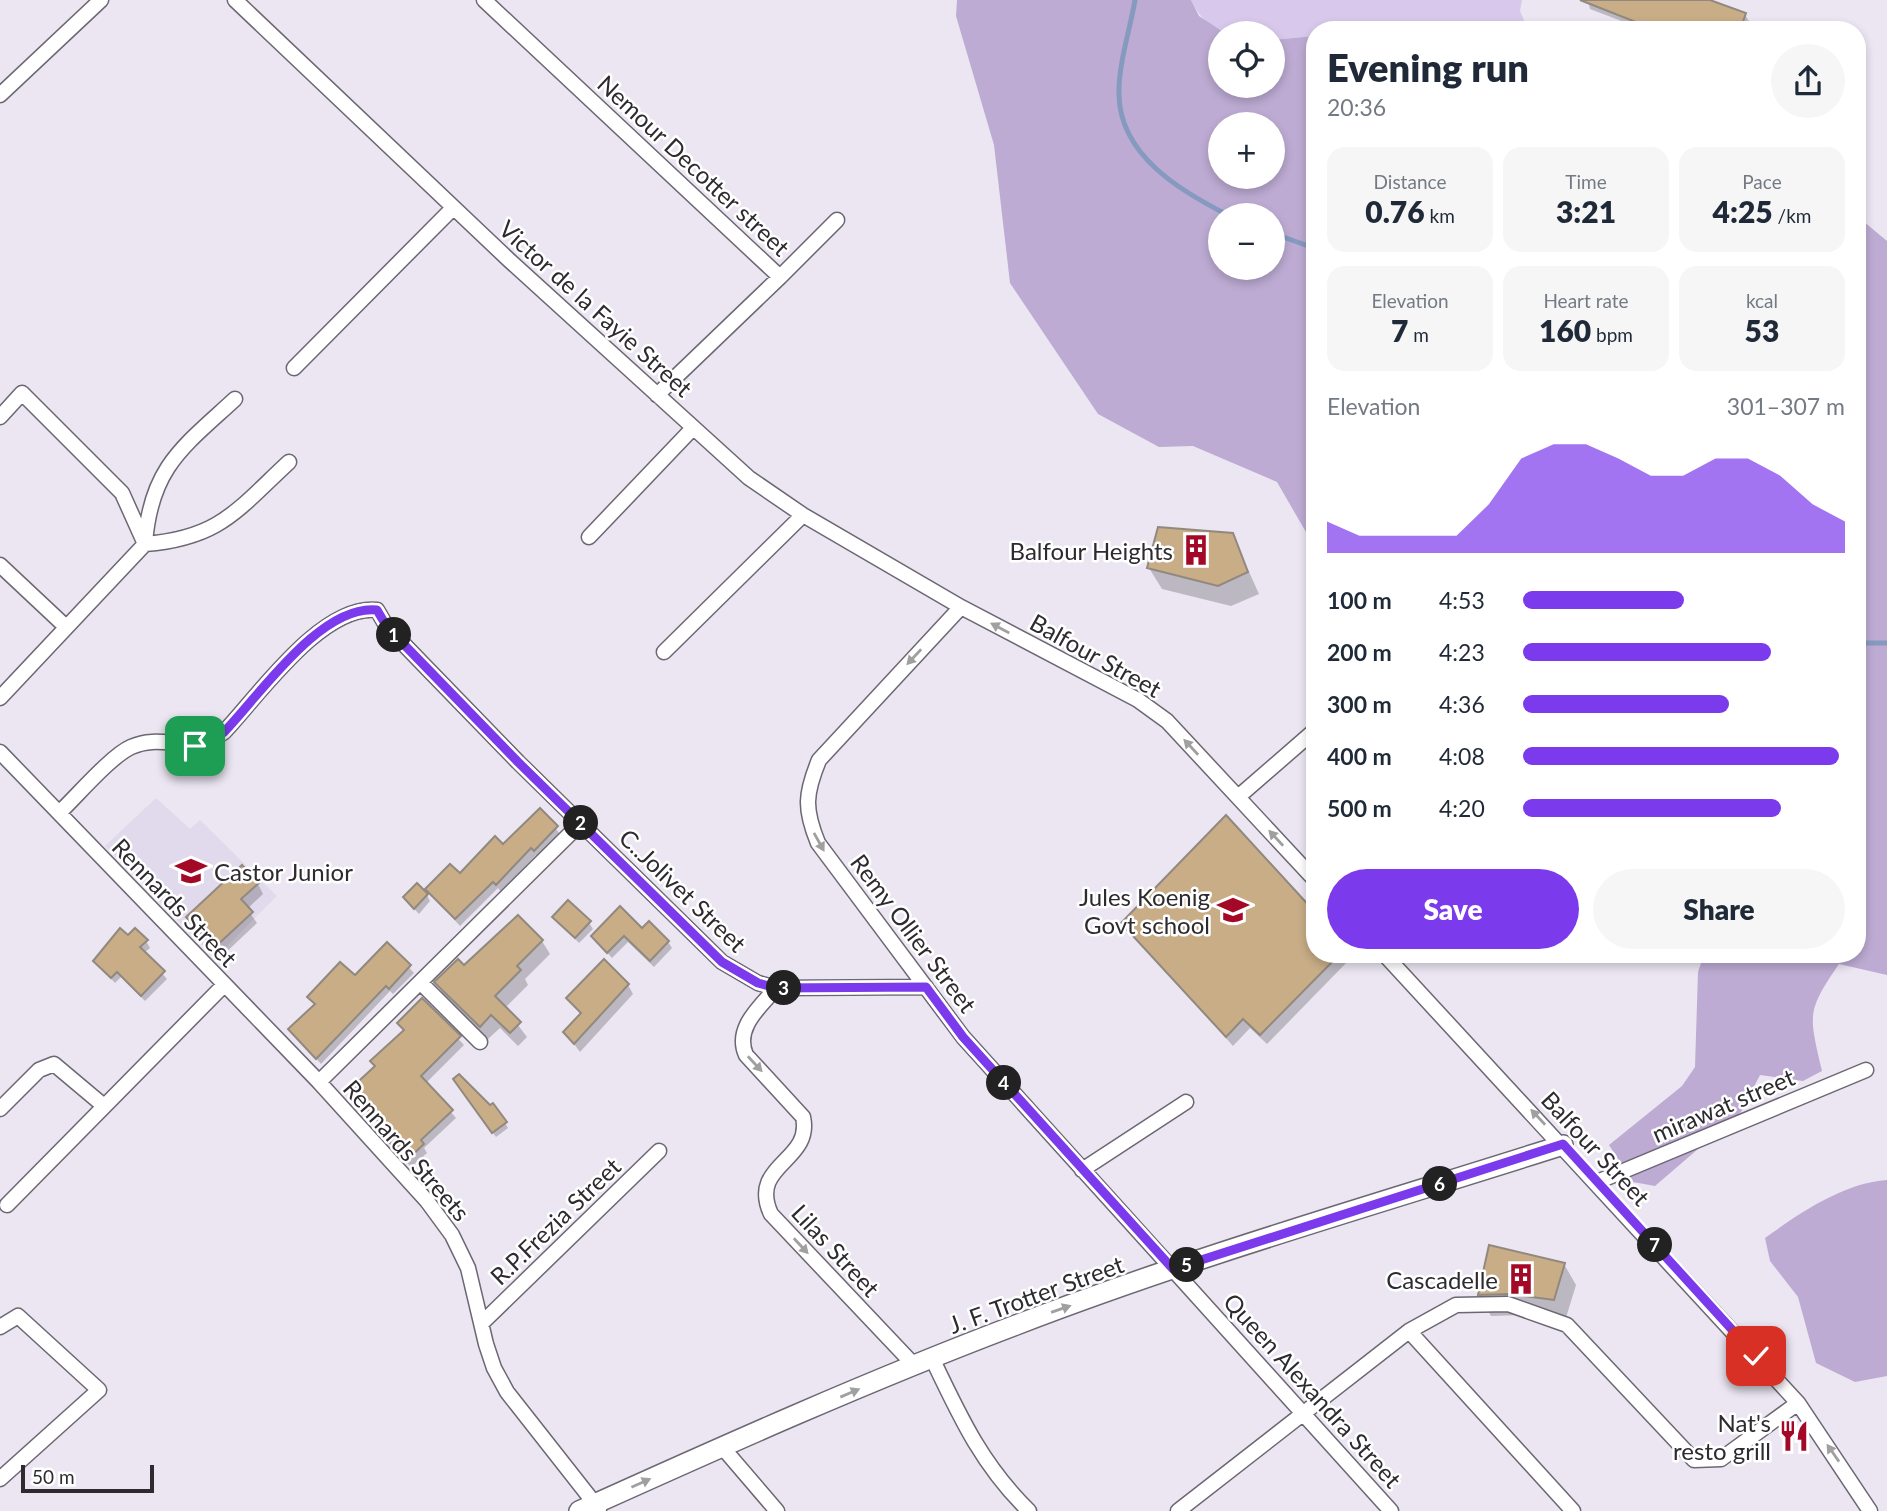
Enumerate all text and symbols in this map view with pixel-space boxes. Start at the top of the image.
map controls [1208,21,1285,280]
button: locate [1208,21,1285,98]
text: Evening run [1327,44,1529,90]
button: share [1771,44,1845,118]
street label: Nemour Decotter street [592,69,796,262]
text: 20:36 [1327,93,1386,121]
button: + [1208,112,1285,189]
text: Distance [1374,170,1446,193]
text: Time [1565,170,1607,193]
text: Pace [1742,170,1782,193]
text: 0.76 [1365,193,1425,229]
text: 3:21 [1556,193,1616,229]
text: 4:25 [1713,193,1773,229]
button: − [1208,203,1285,280]
text: km [1425,204,1455,227]
text: /km [1773,204,1811,227]
street label: Victor de la Fayie Street [494,214,699,403]
text: Elevation [1371,289,1449,312]
text: Heart rate [1543,289,1629,312]
text: kcal [1746,289,1778,312]
text: 7 [1391,312,1408,348]
text: 160 [1539,312,1591,348]
text: 53 [1745,312,1779,348]
text: m [1408,323,1429,346]
text: bpm [1591,323,1633,346]
text: Elevation [1327,392,1420,420]
text: 301–307 m [1727,392,1845,420]
building icon: Balfour Heights [1179,533,1213,567]
place label: Balfour Heights [1010,536,1173,565]
text: 100 m [1327,586,1392,614]
text: 4:53 [1439,586,1485,614]
street label: Balfour Street [1025,607,1167,703]
pin: 1 [376,618,412,652]
one-way arrow [990,622,1010,633]
text: 1 [388,623,399,646]
text: 200 m [1327,638,1392,666]
text: 4:23 [1439,638,1485,666]
one-way arrow [906,648,922,666]
text: 300 m [1327,690,1392,718]
text: 4:36 [1439,690,1485,718]
pin [165,716,225,776]
icon: arrive [176,727,214,765]
one-way arrow [1184,739,1200,756]
text: 400 m [1327,742,1392,770]
text: 4:08 [1439,742,1485,770]
text: 500 m [1327,794,1392,822]
text: 4:20 [1439,794,1485,822]
pin: 2 [564,806,598,840]
text: 2 [575,811,586,834]
street label: C..Jolivet Street [614,822,753,958]
one-way arrow [1268,829,1284,847]
street label: Rennards Street [107,832,244,972]
one-way arrow [813,832,825,852]
street label: Remy Ollier Street [845,848,983,1018]
school or university icon: Castor Junior [174,854,208,888]
place label: Castor Junior [214,857,353,886]
button: Save [1327,869,1579,949]
button: Share [1593,869,1845,949]
place label: Jules Koenig Govt school [1079,882,1210,939]
school or university icon: Jules Koenig Govt school [1216,893,1250,927]
pin: 3 [766,970,802,1006]
text: 3 [778,976,789,999]
one-way arrow [747,1056,763,1073]
street label: mirawat street [1647,1062,1799,1148]
pin: 4 [986,1066,1021,1100]
text: 4 [998,1071,1009,1094]
street label: Rennards Streets [338,1074,476,1226]
street label: Balfour Street [1536,1085,1656,1211]
one-way arrow [1530,1109,1546,1126]
street label: R.P.Frezia Street [484,1151,626,1290]
pin: 6 [1422,1166,1458,1202]
text: 6 [1434,1172,1445,1195]
street label: Lilas Street [786,1198,886,1302]
pin: 7 [1638,1228,1672,1262]
text: 7 [1649,1233,1660,1256]
one-way arrow [793,1237,809,1255]
pin: 5 [1170,1248,1204,1282]
street label: J. F. Trotter Street [945,1249,1128,1339]
text: 5 [1181,1253,1192,1276]
building icon: Cascadelle [1504,1262,1538,1296]
place label: Cascadelle [1386,1265,1498,1294]
street label: Queen Alexandra Street [1218,1287,1408,1493]
one-way arrow [1051,1303,1072,1314]
pin [1726,1326,1786,1386]
icon: check [1737,1337,1775,1375]
one-way arrow [840,1387,860,1399]
place label: Nat's resto grill [1673,1408,1771,1465]
restaurant icon: Nat's resto grill [1777,1419,1811,1453]
one-way arrow [1826,1444,1840,1462]
scale bar [21,1462,154,1494]
text: 50 m [32,1465,75,1488]
one-way arrow [631,1477,651,1489]

